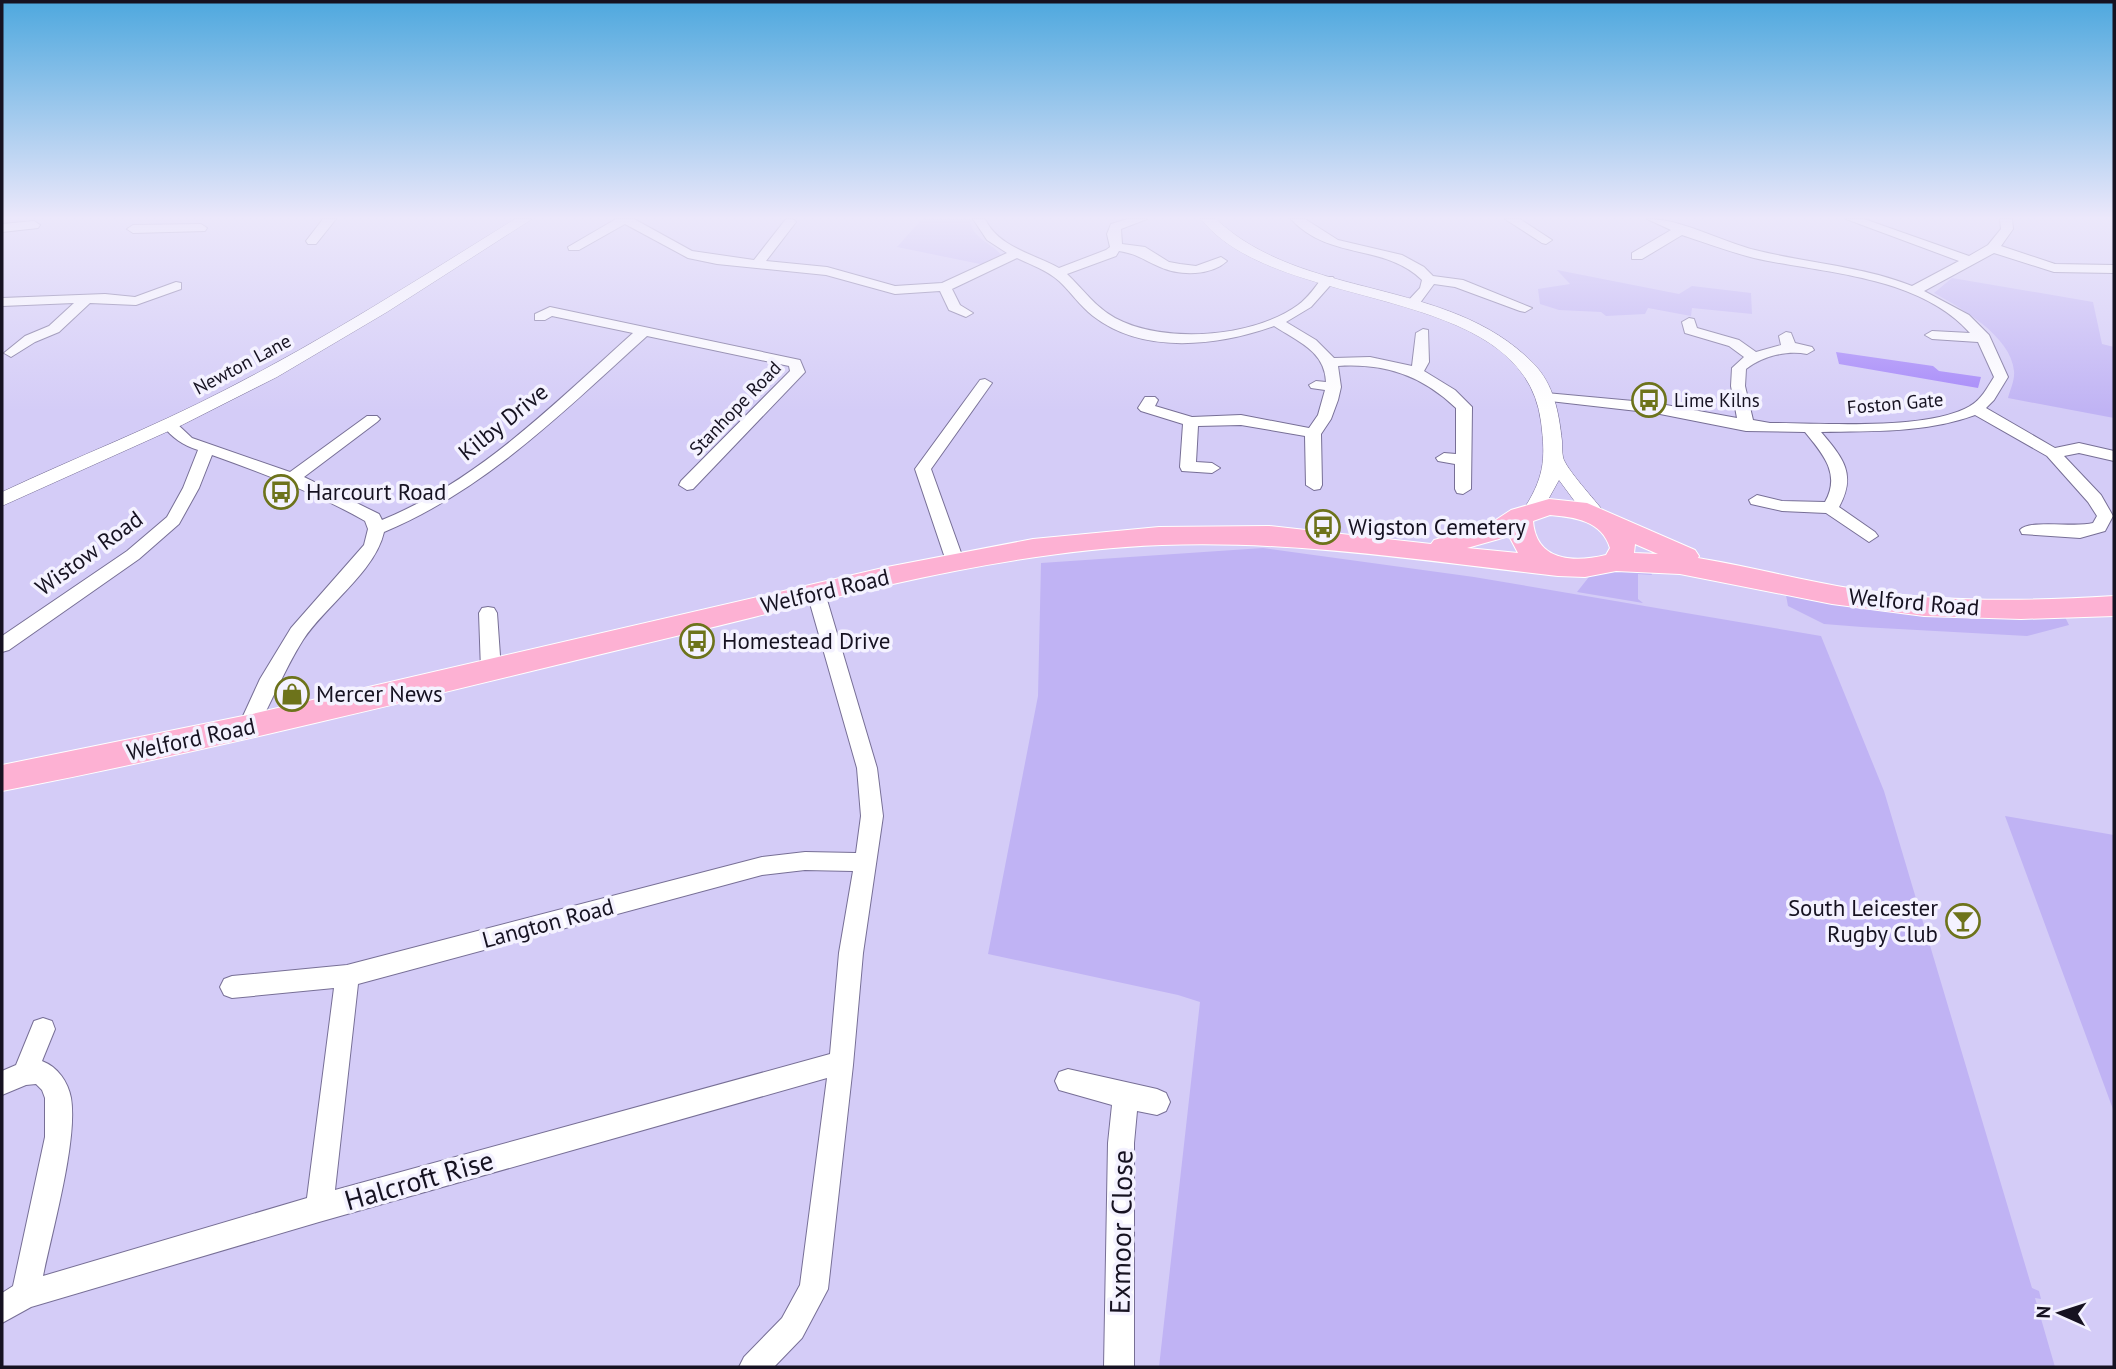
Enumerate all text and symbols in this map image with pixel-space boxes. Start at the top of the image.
street label: Newton Lane [189,328,295,400]
street label: Stanhope Road [684,356,786,460]
street label: Kilby Drive [452,377,553,466]
bus stop icon: Lime Kilns [1630,381,1668,419]
street label: Foston Gate [1846,387,1944,419]
place label: Lime Kilns [1674,388,1760,412]
bus stop icon: Harcourt Road [262,473,300,511]
place label: Harcourt Road [306,477,446,506]
street label: Wistow Road [29,504,148,601]
bus stop icon: Wigston Cemetery [1304,508,1342,546]
place label: Wigston Cemetery [1348,512,1526,541]
street label: Welford Road [758,562,892,619]
street label: Welford Road [1848,581,1981,622]
bus stop icon: Homestead Drive [678,622,716,660]
place label: Homestead Drive [722,626,891,655]
shop icon: Mercer News [273,675,311,713]
place label: Mercer News [316,679,443,708]
street label: Welford Road [124,711,258,766]
street label: Langton Road [479,891,617,954]
place label: South Leicester Rugby Club [1788,893,1938,948]
bar icon: South Leicester Rugby Club [1944,902,1982,940]
street label: Halcroft Rise [340,1141,498,1218]
street label: Exmoor Close [1101,1149,1140,1314]
north arrow [2025,1278,2095,1348]
text: N [2031,1305,2055,1319]

